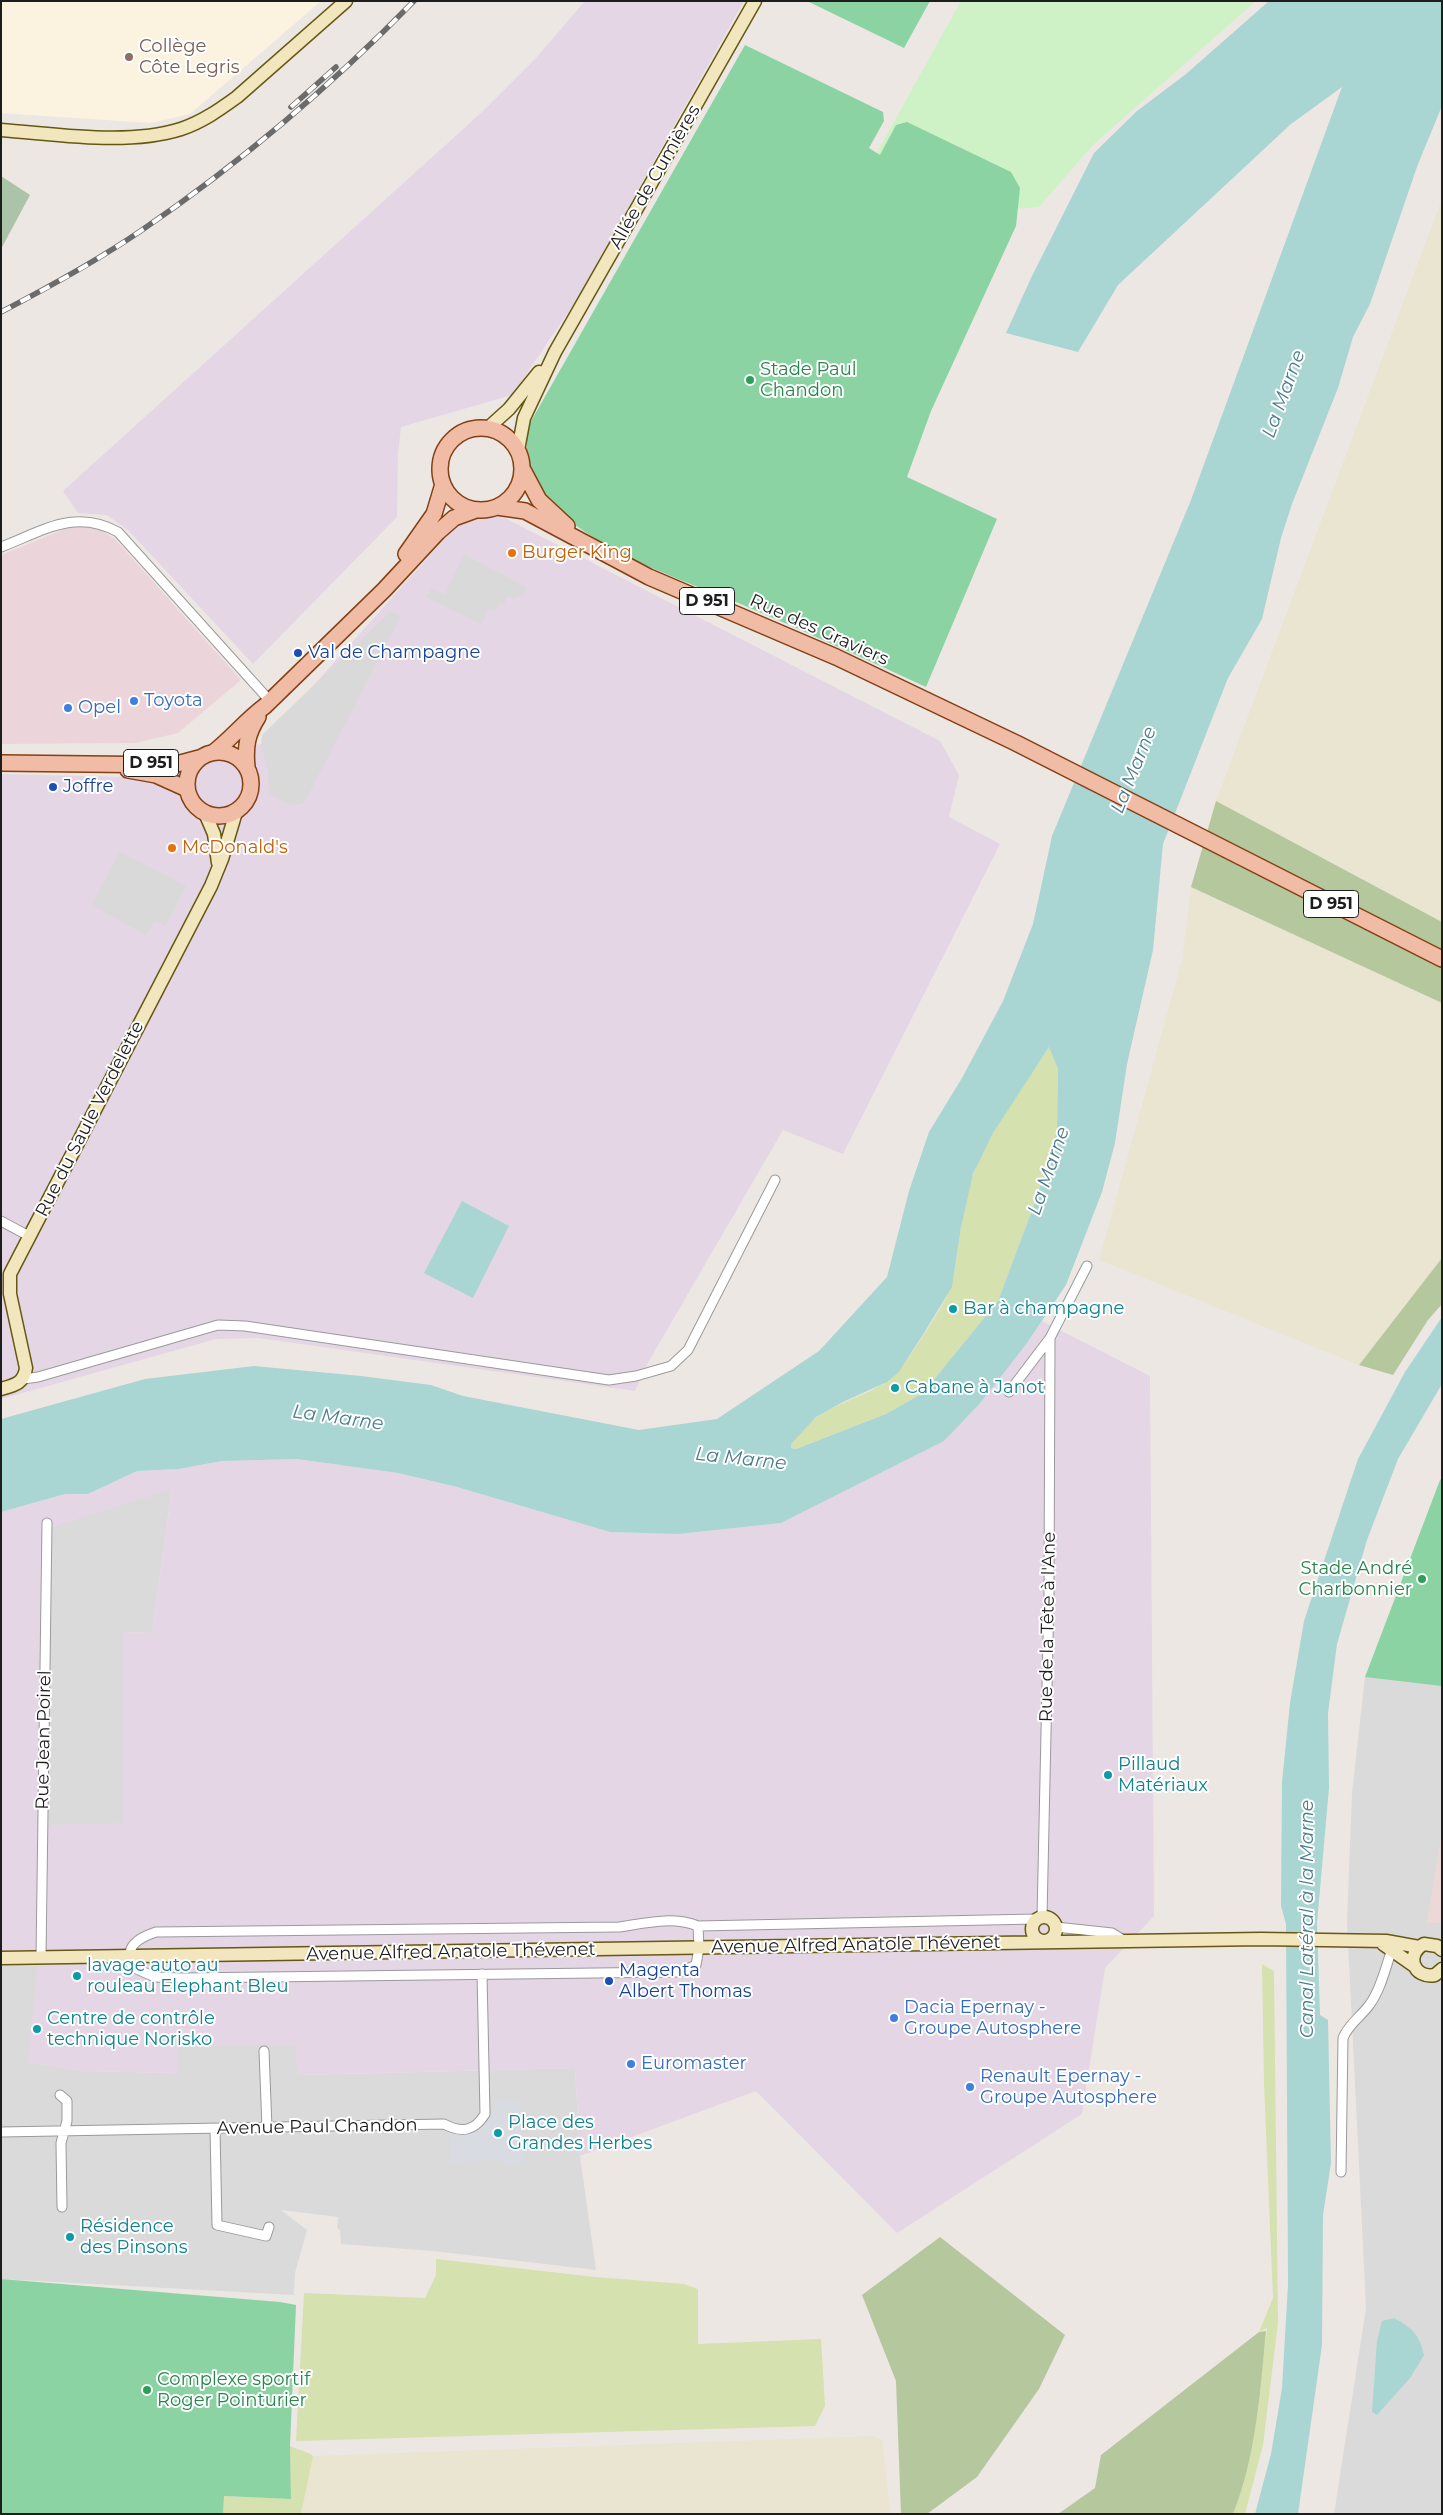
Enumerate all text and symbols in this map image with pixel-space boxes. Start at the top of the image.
place label: Collège Côte Legris [139,36,240,78]
marker: Collège Côte Legris [123,51,135,63]
street label: Allée de Cumières [605,101,705,253]
water label: La Marne [1258,347,1310,441]
place label: Stade Paul Chandon [760,359,857,402]
marker: Stade Paul Chandon [744,374,756,386]
place label: Burger King [522,542,632,564]
marker: Burger King [506,547,518,559]
road number: D 951 [680,588,734,614]
street label: Rue des Graviers [746,590,892,670]
place label: Val de Champagne [308,642,480,664]
marker: Val de Champagne [292,647,304,659]
place label: Toyota [144,690,203,712]
marker: Toyota [128,695,140,707]
place label: Opel [78,697,121,719]
marker: Opel [62,702,74,714]
water label: La Marne [1106,723,1162,817]
road number: D 951 [124,750,178,776]
place label: Joffre [63,776,113,798]
marker: Joffre [47,781,59,793]
place label: McDonald's [182,837,288,859]
marker: McDonald's [166,842,178,854]
road number: D 951 [1304,891,1358,918]
street label: Rue du Saule Verdelette [31,1017,149,1221]
water label: La Marne [1023,1124,1075,1218]
place label: Bar à champagne [963,1298,1124,1320]
marker: Bar à champagne [947,1303,959,1315]
place label: Cabane à Janot [905,1377,1044,1399]
marker: Cabane à Janot [889,1382,901,1394]
water label: La Marne [291,1400,385,1436]
water label: La Marne [694,1443,788,1475]
street label: Rue de la Tête à l'Ane [1036,1532,1060,1722]
place label: Stade André Charbonnier [1299,1558,1412,1600]
marker: Stade André Charbonnier [1416,1573,1428,1585]
street label: Rue Jean Poirel [32,1670,56,1810]
place label: Pillaud Matériaux [1118,1754,1208,1796]
marker: Pillaud Matériaux [1102,1769,1114,1781]
water label: Canal Latéral à la Marne [1296,1800,1318,2038]
street label: Avenue Alfred Anatole Thévenet [711,1932,1001,1958]
street label: Avenue Alfred Anatole Thévenet [306,1939,596,1965]
place label: lavage auto au rouleau Elephant Bleu [87,1955,289,1998]
place label: Magenta Albert Thomas [619,1960,752,2002]
marker: lavage auto au rouleau Elephant Bleu [71,1970,83,1982]
marker: Magenta Albert Thomas [603,1975,615,1987]
place label: Dacia Epernay - Groupe Autosphere [904,1997,1081,2040]
place label: Centre de contrôle technique Norisko [47,2008,215,2050]
marker: Dacia Epernay - Groupe Autosphere [888,2012,900,2024]
marker: Centre de contrôle technique Norisko [31,2023,43,2035]
place label: Euromaster [641,2053,747,2075]
marker: Euromaster [625,2058,637,2070]
place label: Renault Epernay - Groupe Autosphere [980,2066,1157,2108]
marker: Renault Epernay - Groupe Autosphere [964,2081,976,2093]
place label: Place des Grandes Herbes [508,2112,652,2154]
street label: Avenue Paul Chandon [216,2114,418,2140]
marker: Place des Grandes Herbes [492,2127,504,2139]
place label: Résidence des Pinsons [80,2216,188,2258]
marker: Résidence des Pinsons [64,2231,76,2243]
place label: Complexe sportif Roger Pointurier [157,2369,310,2412]
marker: Complexe sportif Roger Pointurier [141,2384,153,2396]

